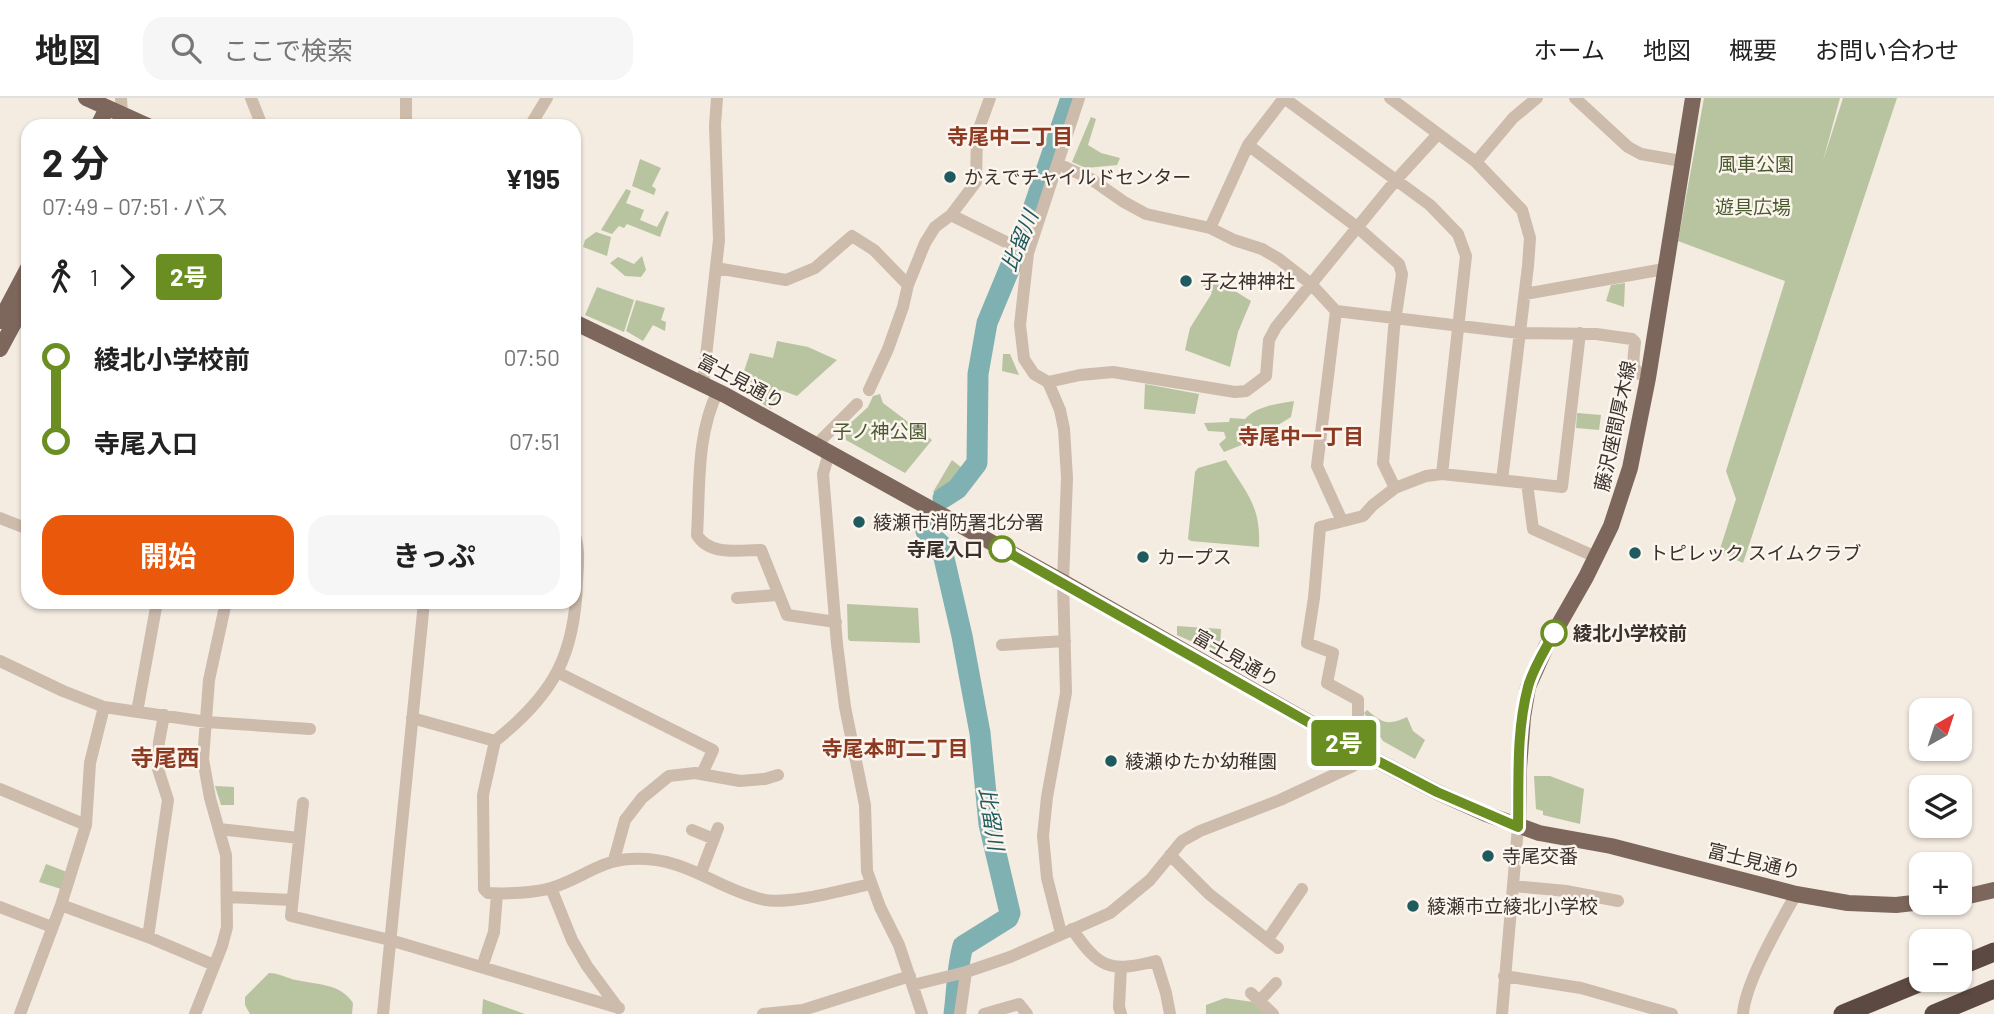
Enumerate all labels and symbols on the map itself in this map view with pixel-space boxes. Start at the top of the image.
district label: 寺尾中二丁目 [947,123,1073,148]
park label: 風車公園 [1718,152,1794,175]
place label: かえでチャイルドセンター [964,165,1191,188]
marker: かえでチャイルドセンター [942,169,958,185]
park label: 遊具広場 [1715,195,1791,218]
water label: 比留川 [995,205,1043,274]
place label: 子之神神社 [1200,269,1295,292]
marker: 子之神神社 [1178,273,1194,289]
street label: 富士見通り [694,348,789,413]
street label: 藤沢座間厚木線 [1589,358,1640,493]
park label: 子ノ神公園 [832,419,928,442]
district label: 寺尾中一丁目 [1238,423,1364,448]
place label: 綾瀬市消防署北分署 [873,510,1044,533]
marker: 綾瀬市消防署北分署 [851,514,867,530]
marker: 寺尾入口 [989,536,1015,562]
place label: 寺尾入口 [907,537,983,560]
place label: トピレック スイムクラブ [1649,541,1861,564]
place label: カープス [1157,545,1232,568]
marker: トピレック スイムクラブ [1627,545,1643,561]
marker: カープス [1135,549,1151,565]
marker: 綾北小学校前 [1541,620,1567,646]
place label: 綾北小学校前 [1573,621,1687,644]
street label: 富士見通り [1189,624,1283,691]
north arrow [1909,698,1972,761]
line badge: 2号 [1312,720,1376,766]
district label: 寺尾本町二丁目 [822,735,969,760]
district label: 寺尾西 [131,743,200,771]
place label: 綾瀬ゆたか幼稚園 [1125,749,1277,772]
marker: 綾瀬ゆたか幼稚園 [1103,753,1119,769]
water label: 比留川 [975,786,1010,854]
street label: 富士見通り [1705,838,1803,883]
place label: 寺尾交番 [1502,844,1578,867]
marker: 寺尾交番 [1480,848,1496,864]
place label: 綾瀬市立綾北小学校 [1427,894,1598,917]
marker: 綾瀬市立綾北小学校 [1405,898,1421,914]

